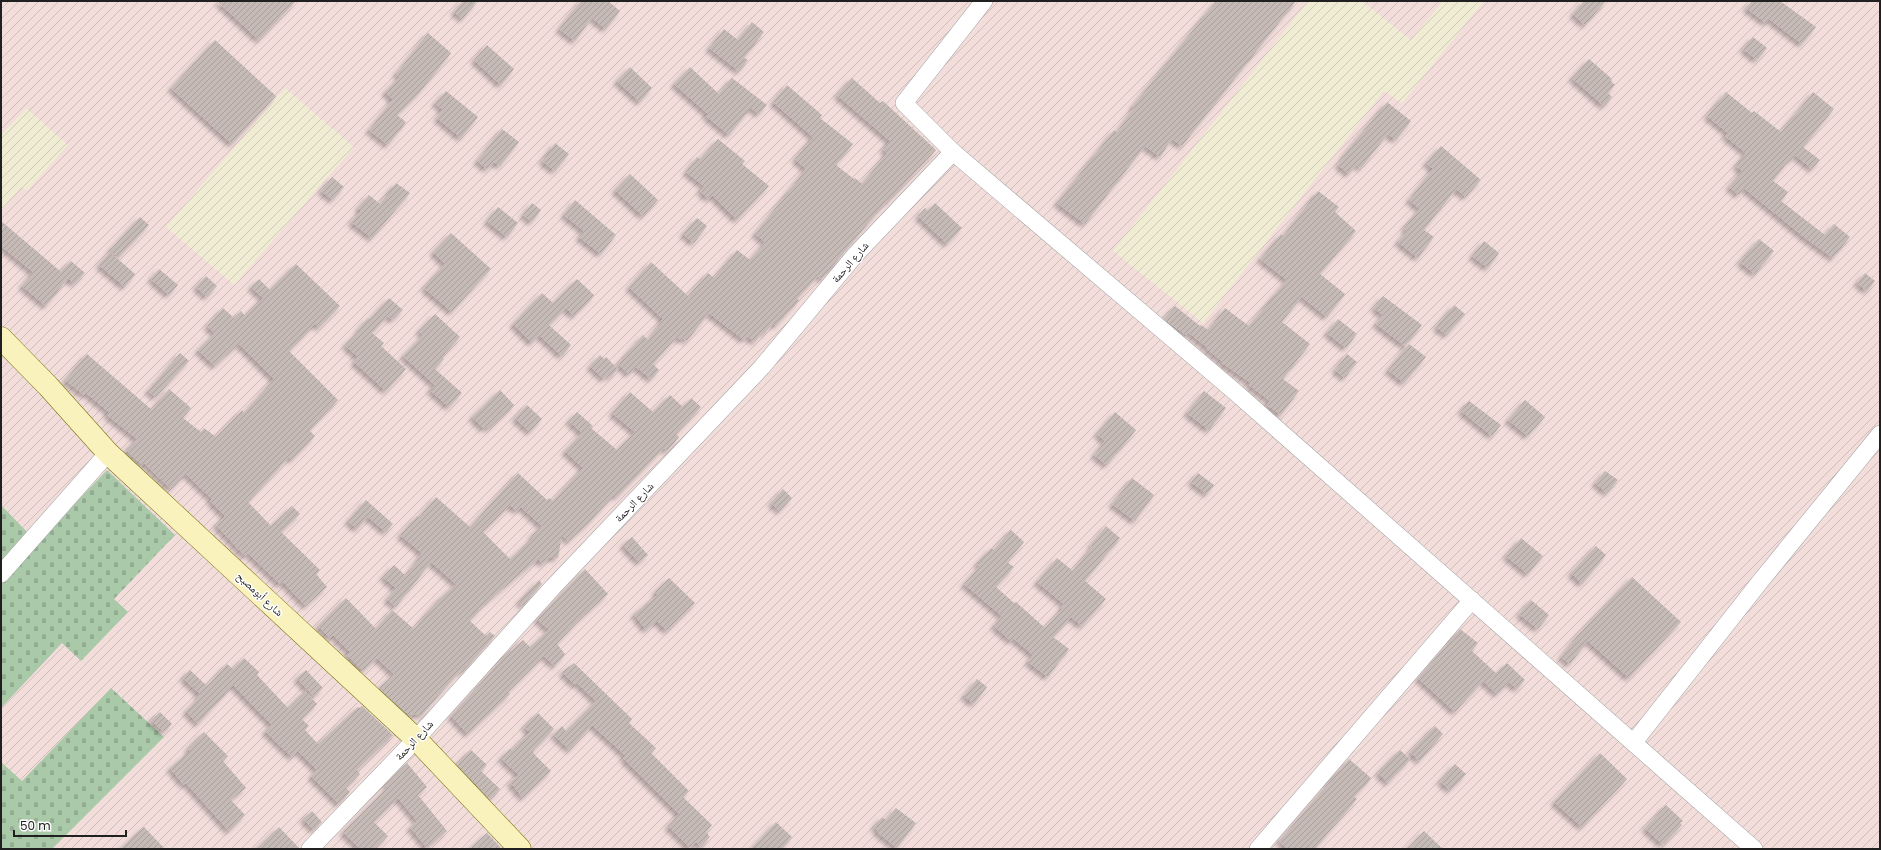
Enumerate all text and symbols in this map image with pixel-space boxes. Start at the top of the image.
street label: شارع الرحمة [828,238,872,286]
street label: شارع الرحمة [611,479,657,525]
street label: شارع أبومصبح [233,568,287,620]
street label: شارع الرحمة [391,716,437,764]
scale bar [14,812,126,838]
text: 50 m [20,817,51,834]

